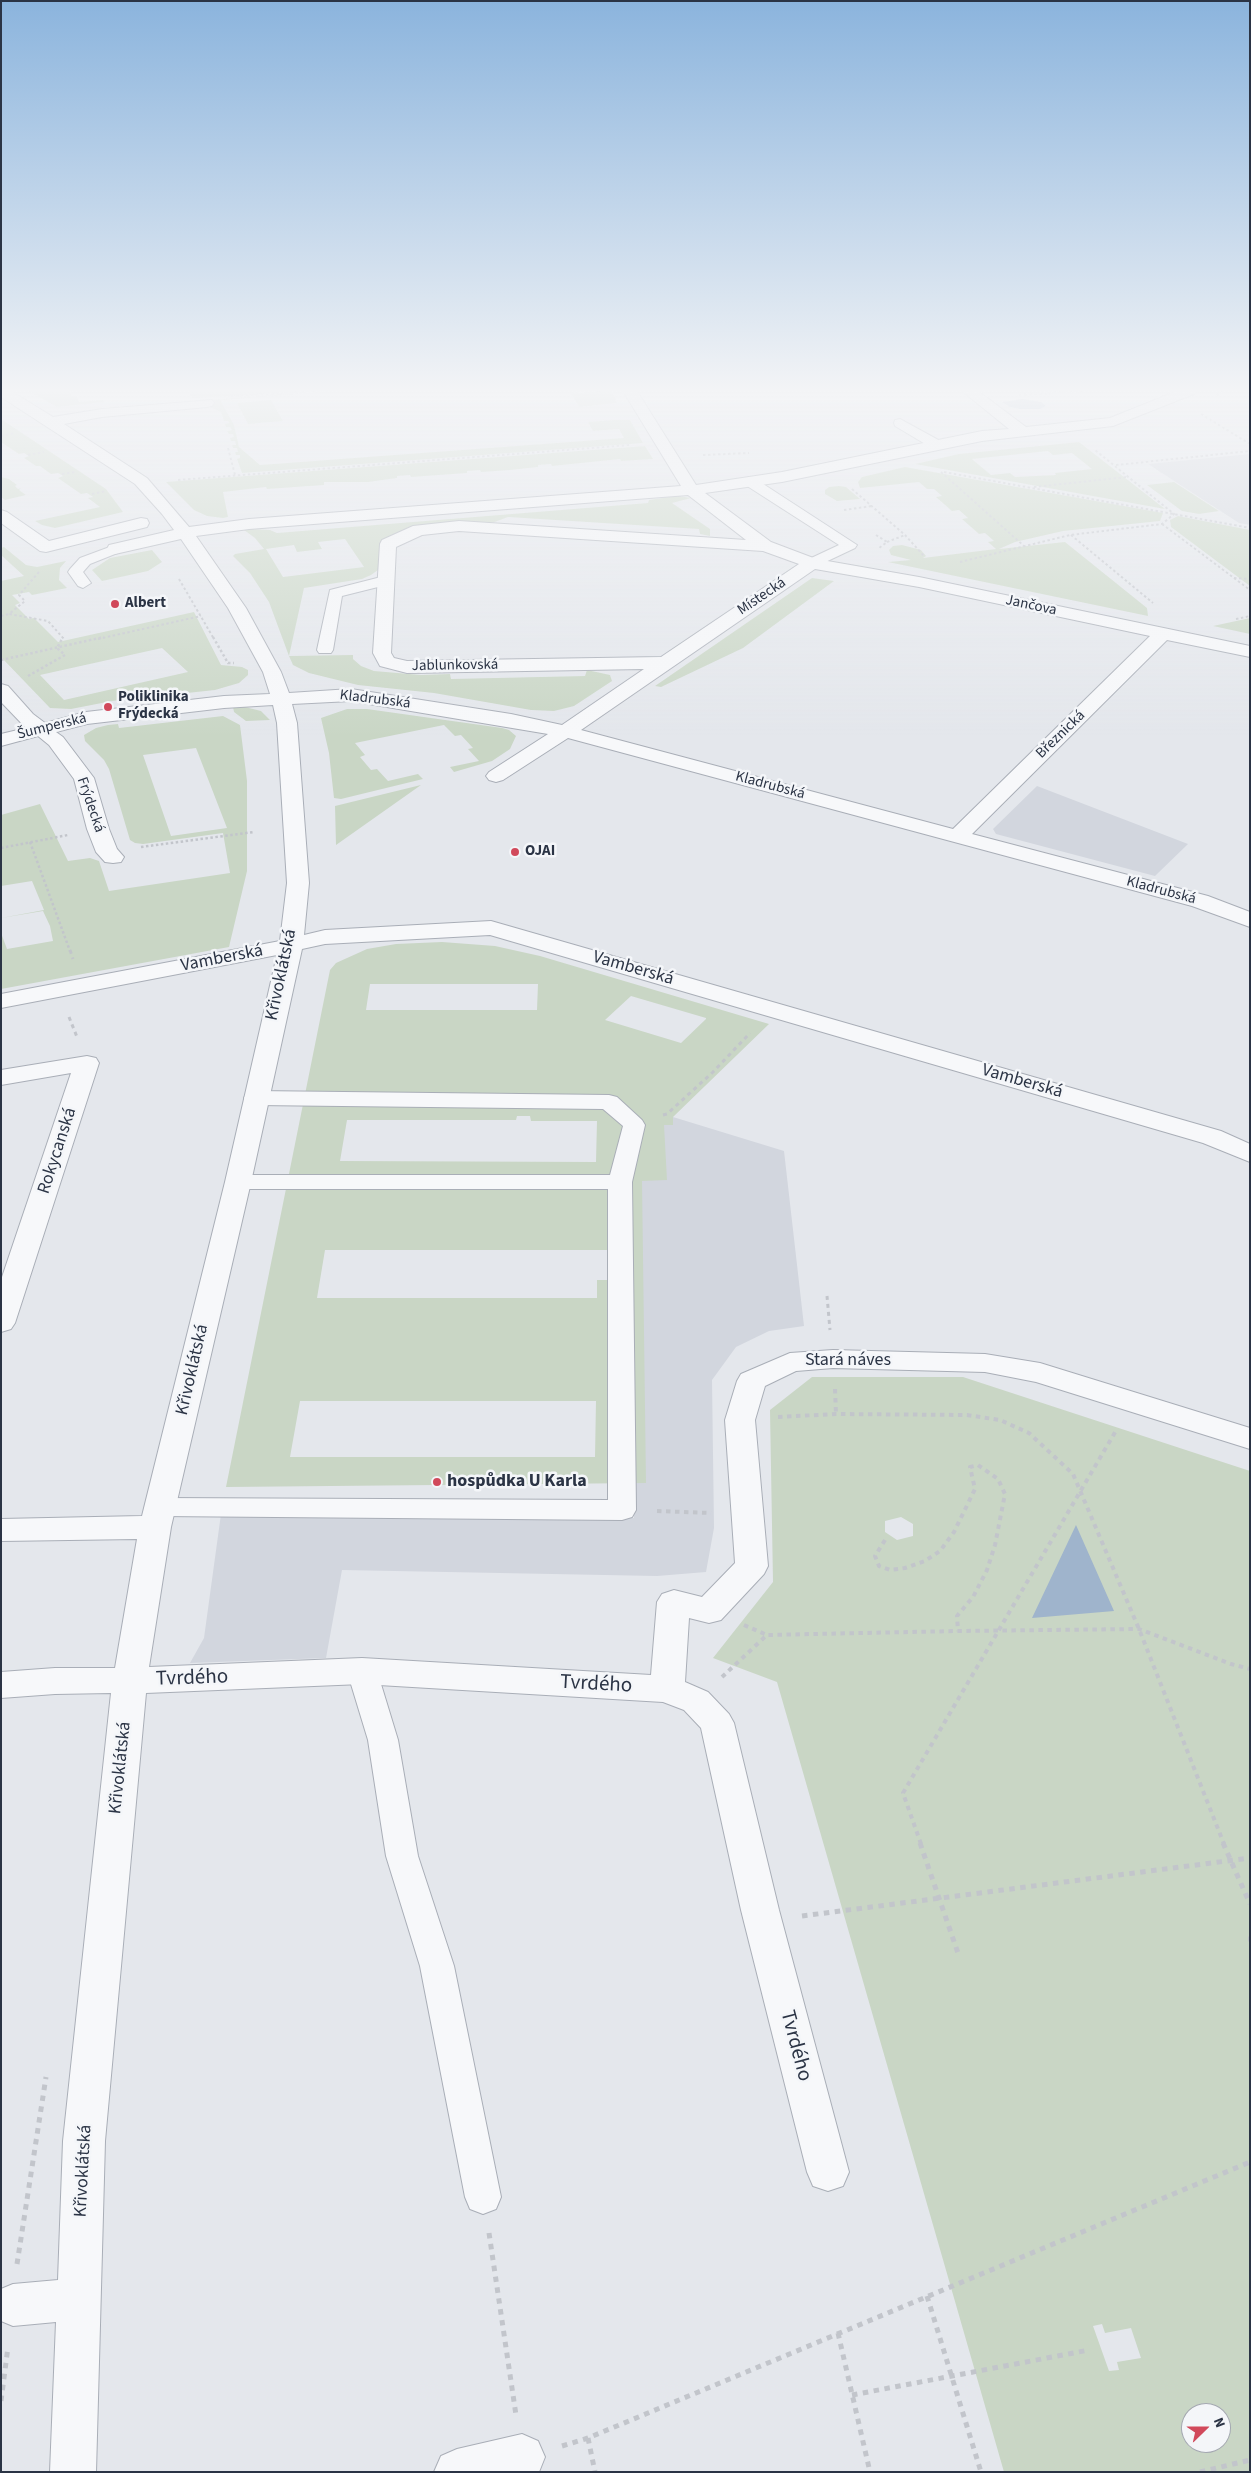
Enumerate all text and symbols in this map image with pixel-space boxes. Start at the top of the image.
street label: Místecká [734,574,790,620]
street label: Jančova [1004,592,1058,620]
place label: Albert [125,595,166,613]
marker: Albert [109,598,121,610]
street label: Jablunkovská [412,656,498,676]
street label: Kladrubská [339,687,411,713]
place label: Poliklinika Frýdecká [118,689,189,724]
marker: Poliklinika Frýdecká [102,701,114,713]
street label: Březnická [1033,707,1089,763]
street label: Šumperská [16,710,88,744]
street label: Kladrubská [733,768,807,804]
street label: Frýdecká [72,775,108,835]
place label: OJAI [525,843,555,861]
marker: OJAI [509,846,521,858]
street label: Kladrubská [1124,873,1198,909]
street label: Křivoklátská [262,927,302,1023]
street label: Vamberská [179,940,265,978]
street label: Vamberská [590,947,676,991]
street label: Vamberská [979,1060,1065,1104]
street label: Rokycanská [34,1105,82,1197]
street label: Křivoklátská [172,1322,214,1418]
street label: Stará náves [805,1350,891,1372]
place label: hospůdka U Karla [447,1471,587,1493]
marker: hospůdka U Karla [431,1476,443,1488]
street label: Tvrdého [155,1665,229,1693]
street label: Tvrdého [559,1671,633,1699]
street label: Křivoklátská [105,1721,137,1815]
street label: Tvrdého [773,2008,817,2084]
street label: Křivoklátská [71,2124,97,2218]
north arrow [1181,2403,1231,2453]
text: N [1208,2415,1230,2431]

